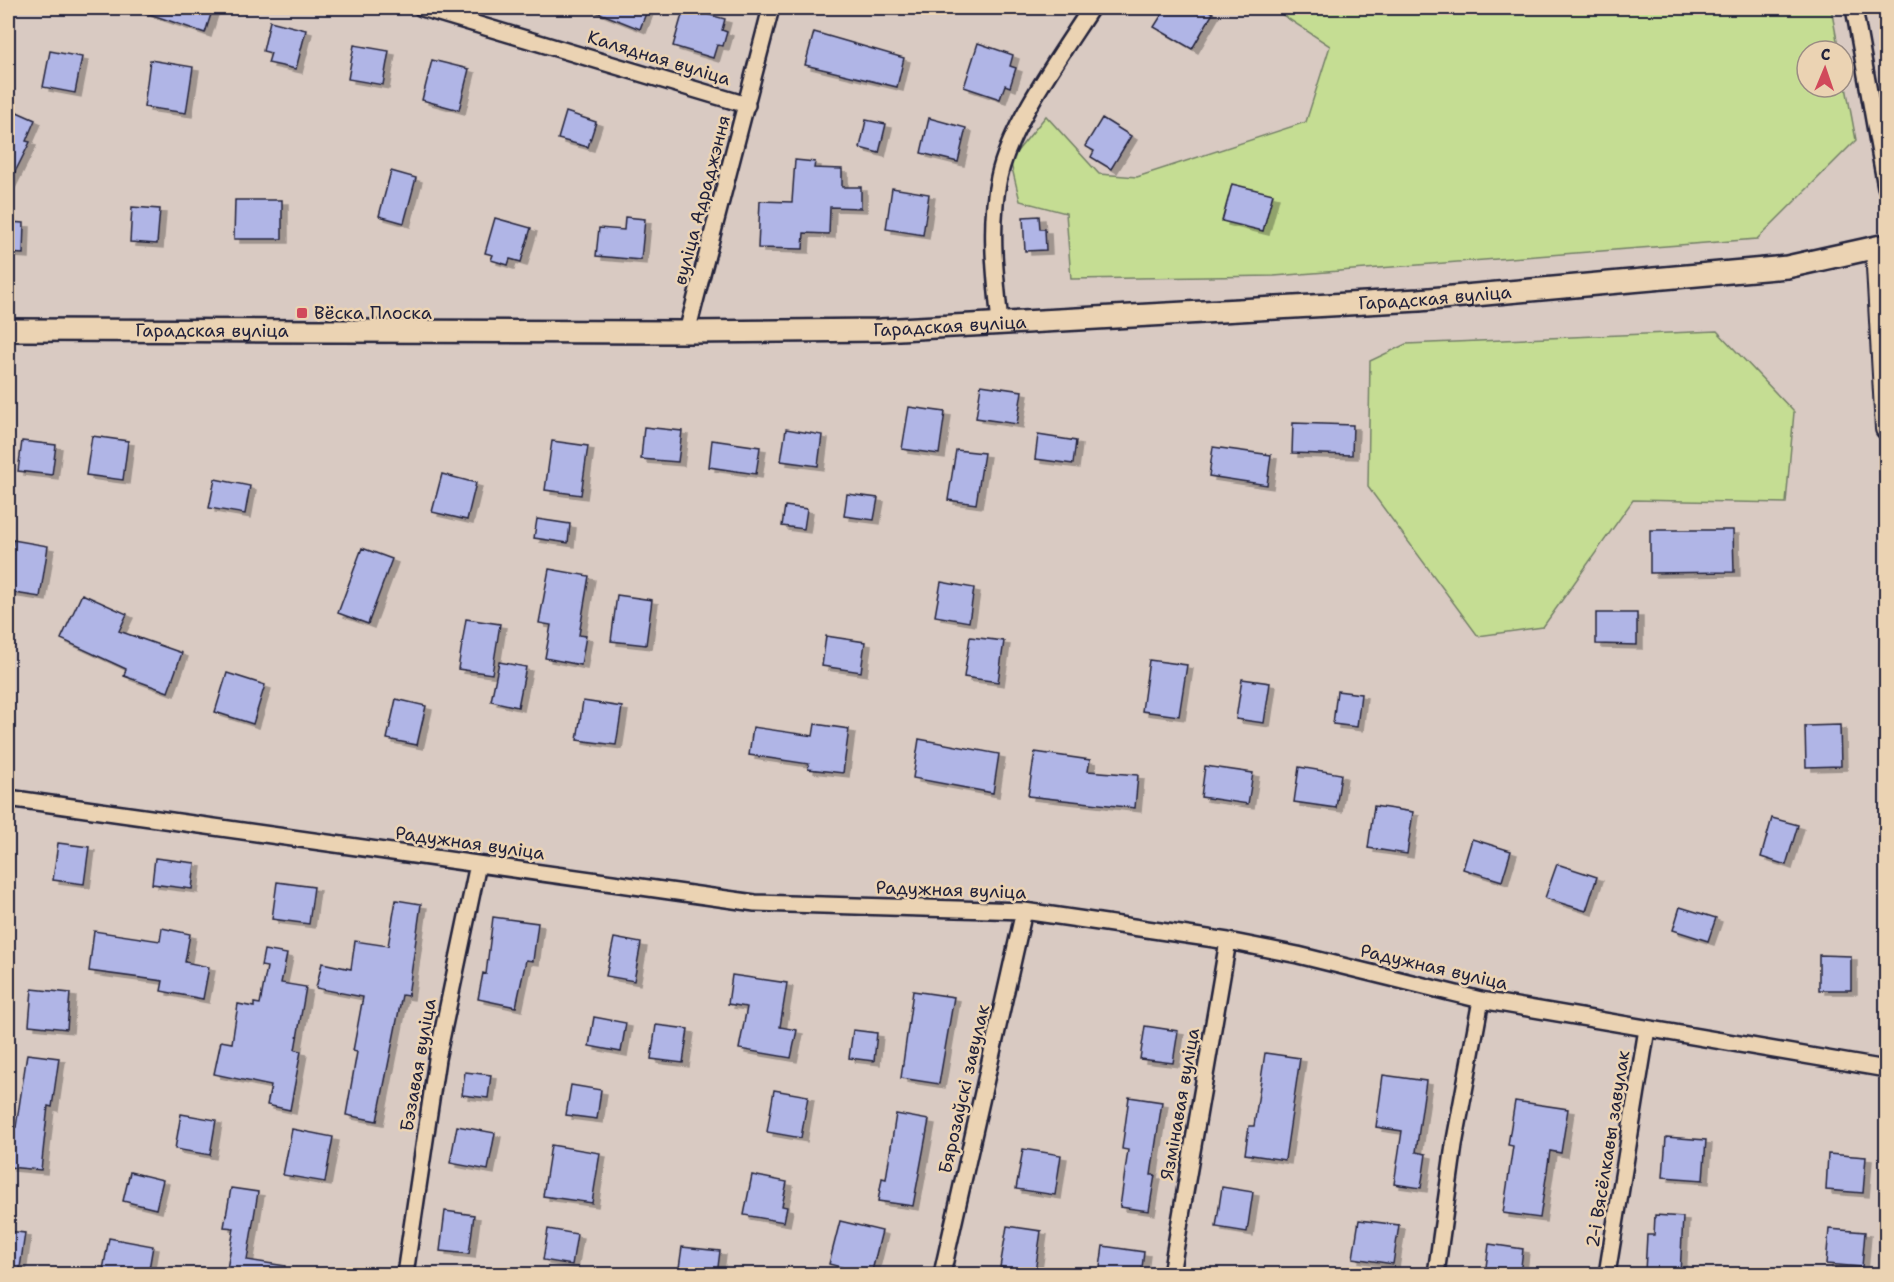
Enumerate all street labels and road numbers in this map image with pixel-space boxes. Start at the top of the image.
street label: Калядная вуліца [585,25,733,91]
street label: вуліца Адраджэння [668,112,736,288]
street label: Гарадская вуліца [1358,280,1513,315]
street label: Гарадская вуліца [873,310,1027,342]
street label: Гарадская вуліца [135,318,289,343]
street label: Радужная вуліца [394,821,546,865]
street label: Радужная вуліца [875,875,1027,905]
street label: Радужная вуліца [1358,938,1510,996]
street label: Бэзавая вуліца [394,997,442,1133]
street label: Бярозаўскі завулак [933,1002,995,1176]
street label: Язмінавая вуліца [1155,1026,1205,1182]
street label: 2-і Вясёлкавы завулак [1581,1048,1636,1249]

